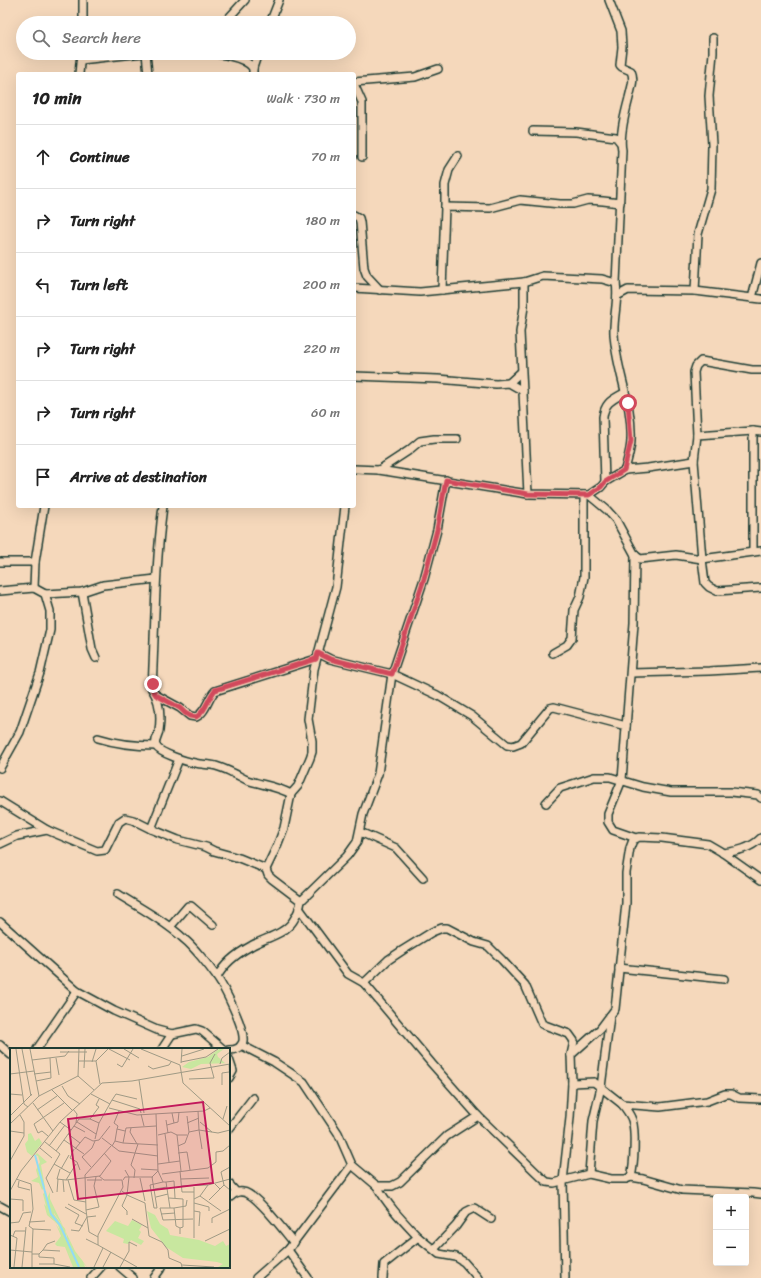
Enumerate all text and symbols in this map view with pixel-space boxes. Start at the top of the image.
search box [16,16,356,60]
text: Search here [62,25,141,51]
icon: search [30,27,52,49]
text: 10 min [32,83,81,113]
text: Walk · 730 m [266,87,340,110]
text: Continue [70,144,130,170]
text: 70 m [311,145,340,168]
icon: ahead [32,146,54,168]
text: Turn right [70,208,135,234]
text: 180 m [305,209,340,232]
icon: right [32,210,54,232]
text: Turn left [70,272,128,298]
text: 200 m [303,273,340,296]
icon: left [32,274,54,296]
text: Turn right [70,336,135,362]
text: 220 m [303,337,340,360]
icon: right [32,338,54,360]
route start [619,394,637,412]
text: Turn right [70,400,135,426]
text: 60 m [311,401,340,424]
icon: right [32,402,54,424]
text: Arrive at destination [70,464,207,490]
icon: arrive [32,466,54,488]
route end [144,675,162,693]
inset map [10,1048,230,1268]
map controls [713,1194,749,1266]
button: + [713,1194,749,1230]
button: − [713,1230,749,1266]

